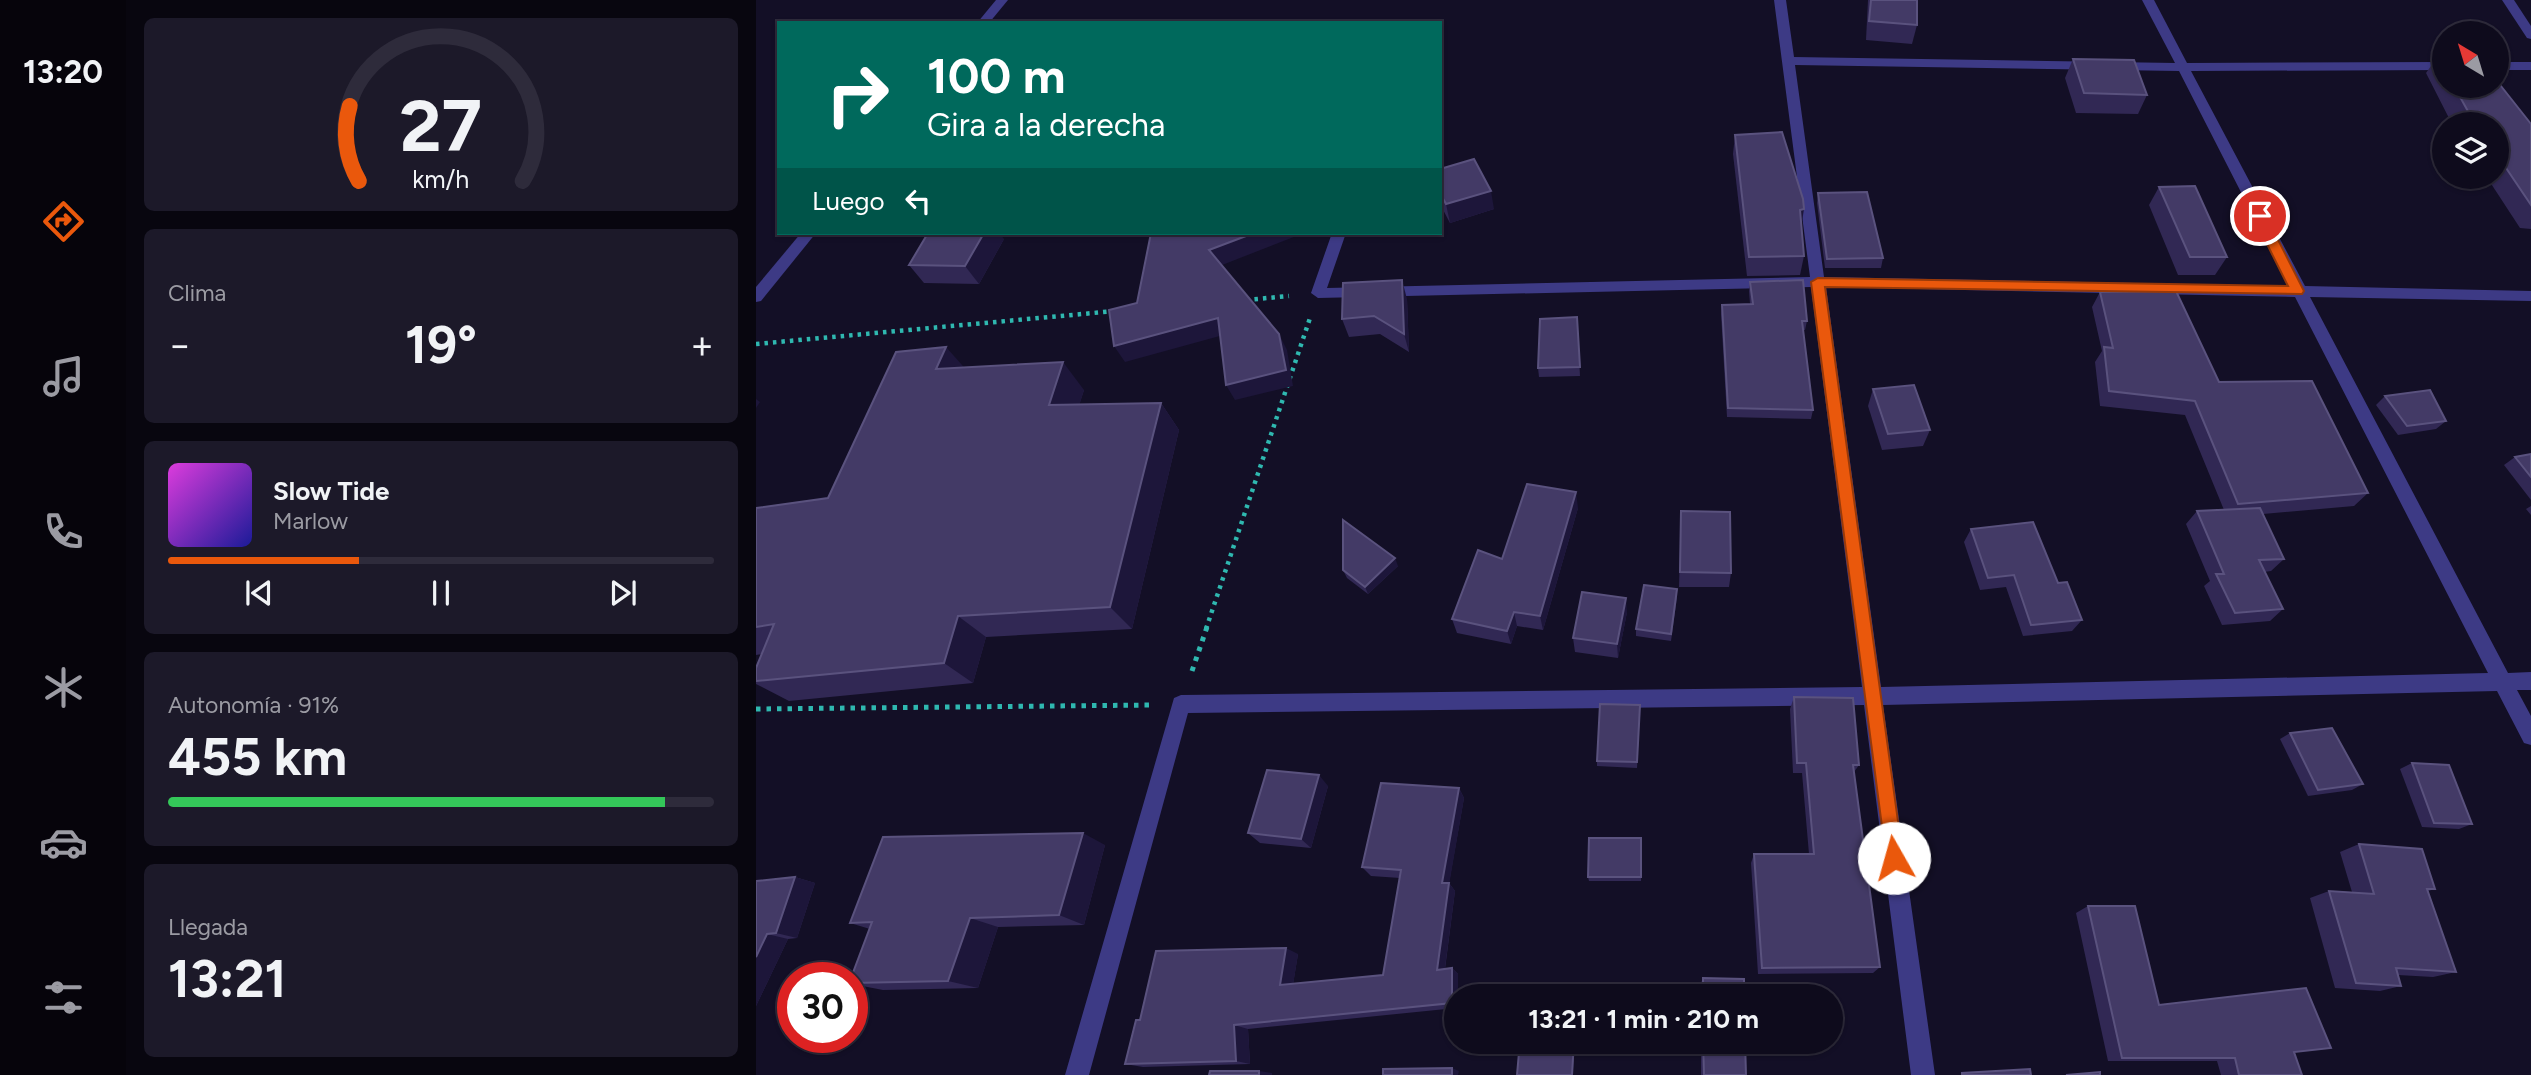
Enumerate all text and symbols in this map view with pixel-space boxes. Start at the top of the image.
north arrow [2432,21,2510,98]
map controls [2432,21,2509,189]
text: 100 m [927,46,1066,105]
icon: right [812,49,903,140]
text: 13:20 [23,53,103,91]
text: 27 [400,82,482,169]
text: Gira a la derecha [927,106,1165,144]
button: layers [2432,112,2509,189]
text: km/h [412,164,470,194]
icon: left [899,182,937,220]
text: Luego [812,185,885,217]
pin [2230,186,2290,246]
icon: directions [39,197,88,246]
icon: arrive [2241,197,2279,235]
text: Clima [168,279,226,307]
text: 19° [405,314,477,376]
text: − [168,322,192,368]
text: + [690,322,714,368]
icon: music [39,352,88,401]
text: Slow Tide [273,475,389,507]
icon: phone [39,507,88,556]
text: Marlow [273,507,348,535]
icon: previous [240,574,278,612]
icon: pause [422,574,460,612]
icon: next [604,574,642,612]
icon: climate [39,663,88,712]
text: Autonomía · 91% [168,691,339,719]
text: 455 km [168,726,347,788]
icon: car [39,818,88,867]
position arrow [1857,821,1931,895]
text: Llegada [168,913,248,941]
text: 13:21 [168,948,287,1010]
speed limit sign: 30 [777,962,868,1053]
icon: filters [39,973,88,1022]
text: 13:21 · 1 min · 210 m [1528,1003,1759,1035]

